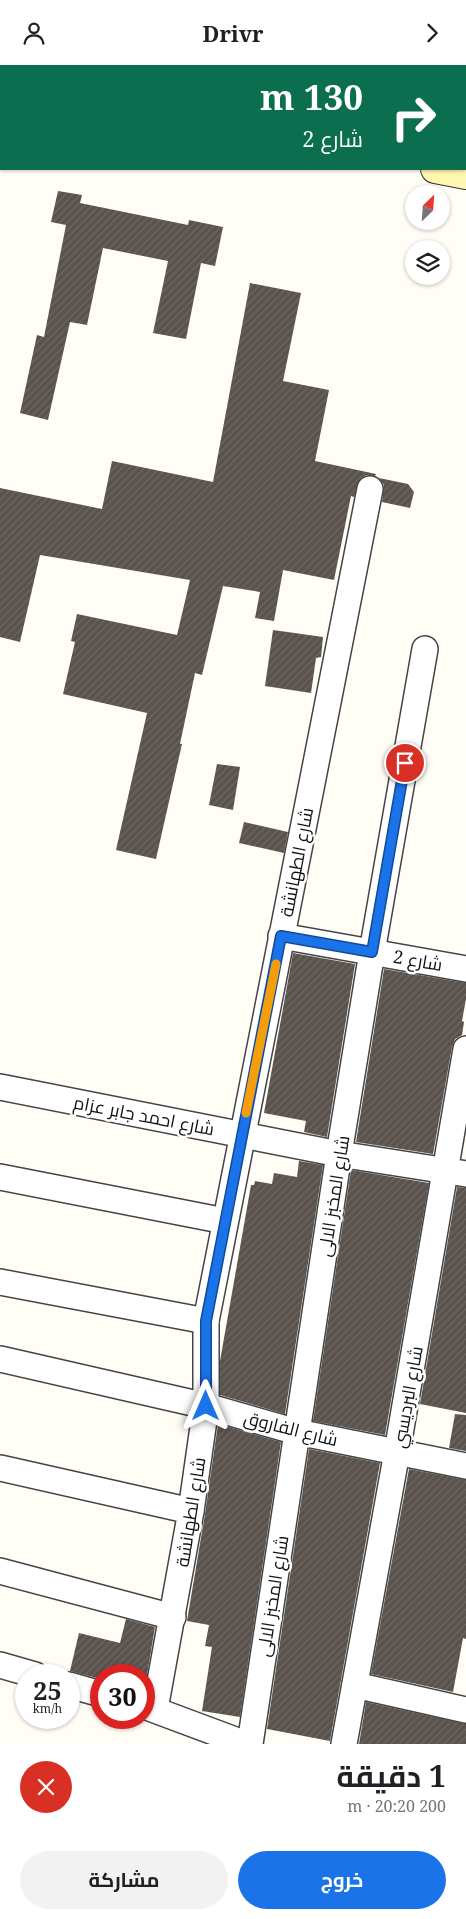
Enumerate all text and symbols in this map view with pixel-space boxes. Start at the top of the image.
text: Drivr [203,18,263,48]
icon: person [20,19,48,47]
icon: forward [418,19,446,47]
text: 130 m [260,73,363,120]
icon: right [381,85,446,150]
text: شارع 2 [302,123,363,153]
north arrow [405,185,450,230]
map controls [405,185,450,285]
button: layers [405,240,450,285]
pin [384,742,426,784]
icon: arrive [391,749,419,777]
street label: شارع الطهانشة [274,805,319,919]
street label: شارع 2 [391,944,445,977]
street label: شارع احمد جابر عزام [71,1090,217,1141]
street label: شارع المخبز الالى [312,1134,355,1259]
street label: شارع البرديسي [386,1344,430,1450]
position arrow [179,1379,231,1431]
street label: شارع الفاروق [241,1405,341,1452]
street label: شارع الطهانشة [169,1455,211,1569]
street label: شارع المخبز الالى [251,1534,294,1659]
speed limit sign: 30 [90,1664,155,1729]
text: 25 [33,1673,62,1707]
text: km/h [33,1700,62,1717]
text: 1 دقيقة [336,1755,446,1796]
button: close [20,1761,72,1813]
text: 200 m · 20:20 [347,1795,446,1817]
button: مشاركة [20,1851,228,1909]
button: خروج [238,1851,446,1909]

